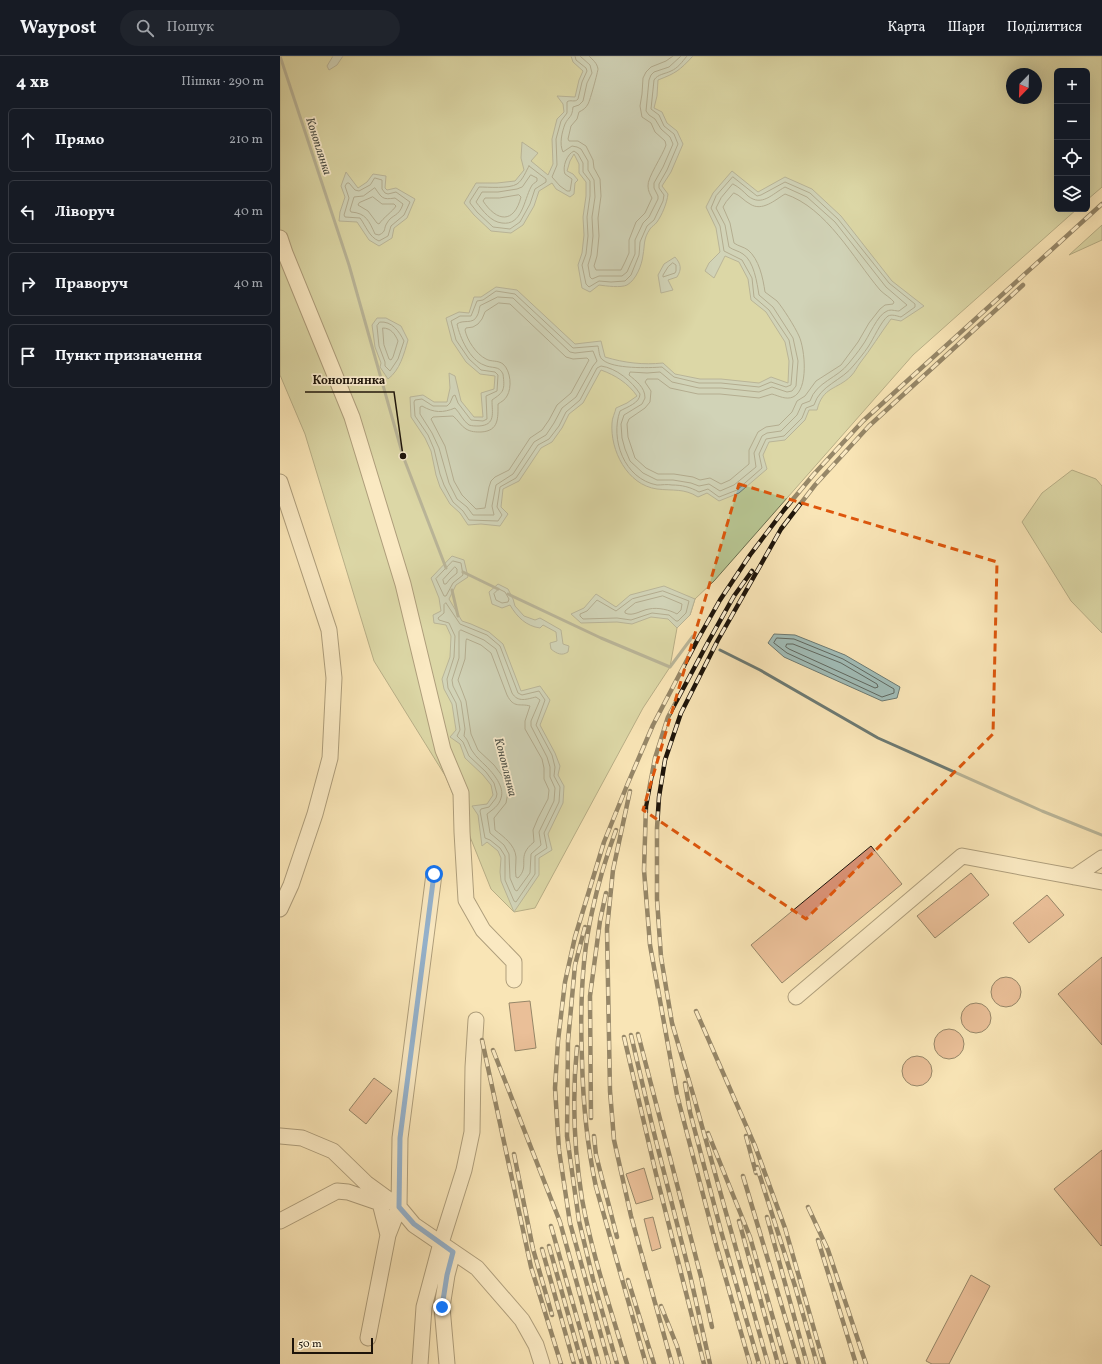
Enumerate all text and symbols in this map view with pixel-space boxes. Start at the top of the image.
search box [120,10,400,46]
text: Waypost [20,15,96,41]
icon: search [134,17,156,39]
text: Пошук [166,17,214,38]
text: Карта [888,18,926,37]
text: Шари [948,18,985,37]
text: Поділитися [1007,18,1082,37]
north arrow [1006,68,1042,104]
map controls [1054,68,1090,212]
button: + [1054,68,1090,104]
text: 4 хв [16,71,49,94]
text: Пішки · 290 m [181,73,264,91]
button: − [1054,104,1090,140]
water label: Коноплянка [301,115,335,178]
icon: ahead [17,129,39,151]
text: Прямо [55,130,104,151]
text: 210 m [229,131,263,149]
button: locate [1054,140,1090,176]
button: layers [1054,176,1090,212]
icon: left [17,201,39,223]
text: Ліворуч [55,202,115,223]
text: 40 m [234,203,263,221]
icon: right [17,273,39,295]
text: Праворуч [55,274,128,295]
text: 40 m [234,275,263,293]
icon: arrive [17,345,39,367]
text: Пункт призначення [55,346,202,367]
callout: Коноплянка [305,368,394,392]
text: Коноплянка [313,373,386,389]
water label: Коноплянка [490,736,520,799]
route start [425,865,443,883]
route end [433,1298,451,1316]
scale bar [292,1336,373,1355]
text: 50 m [298,1337,322,1352]

